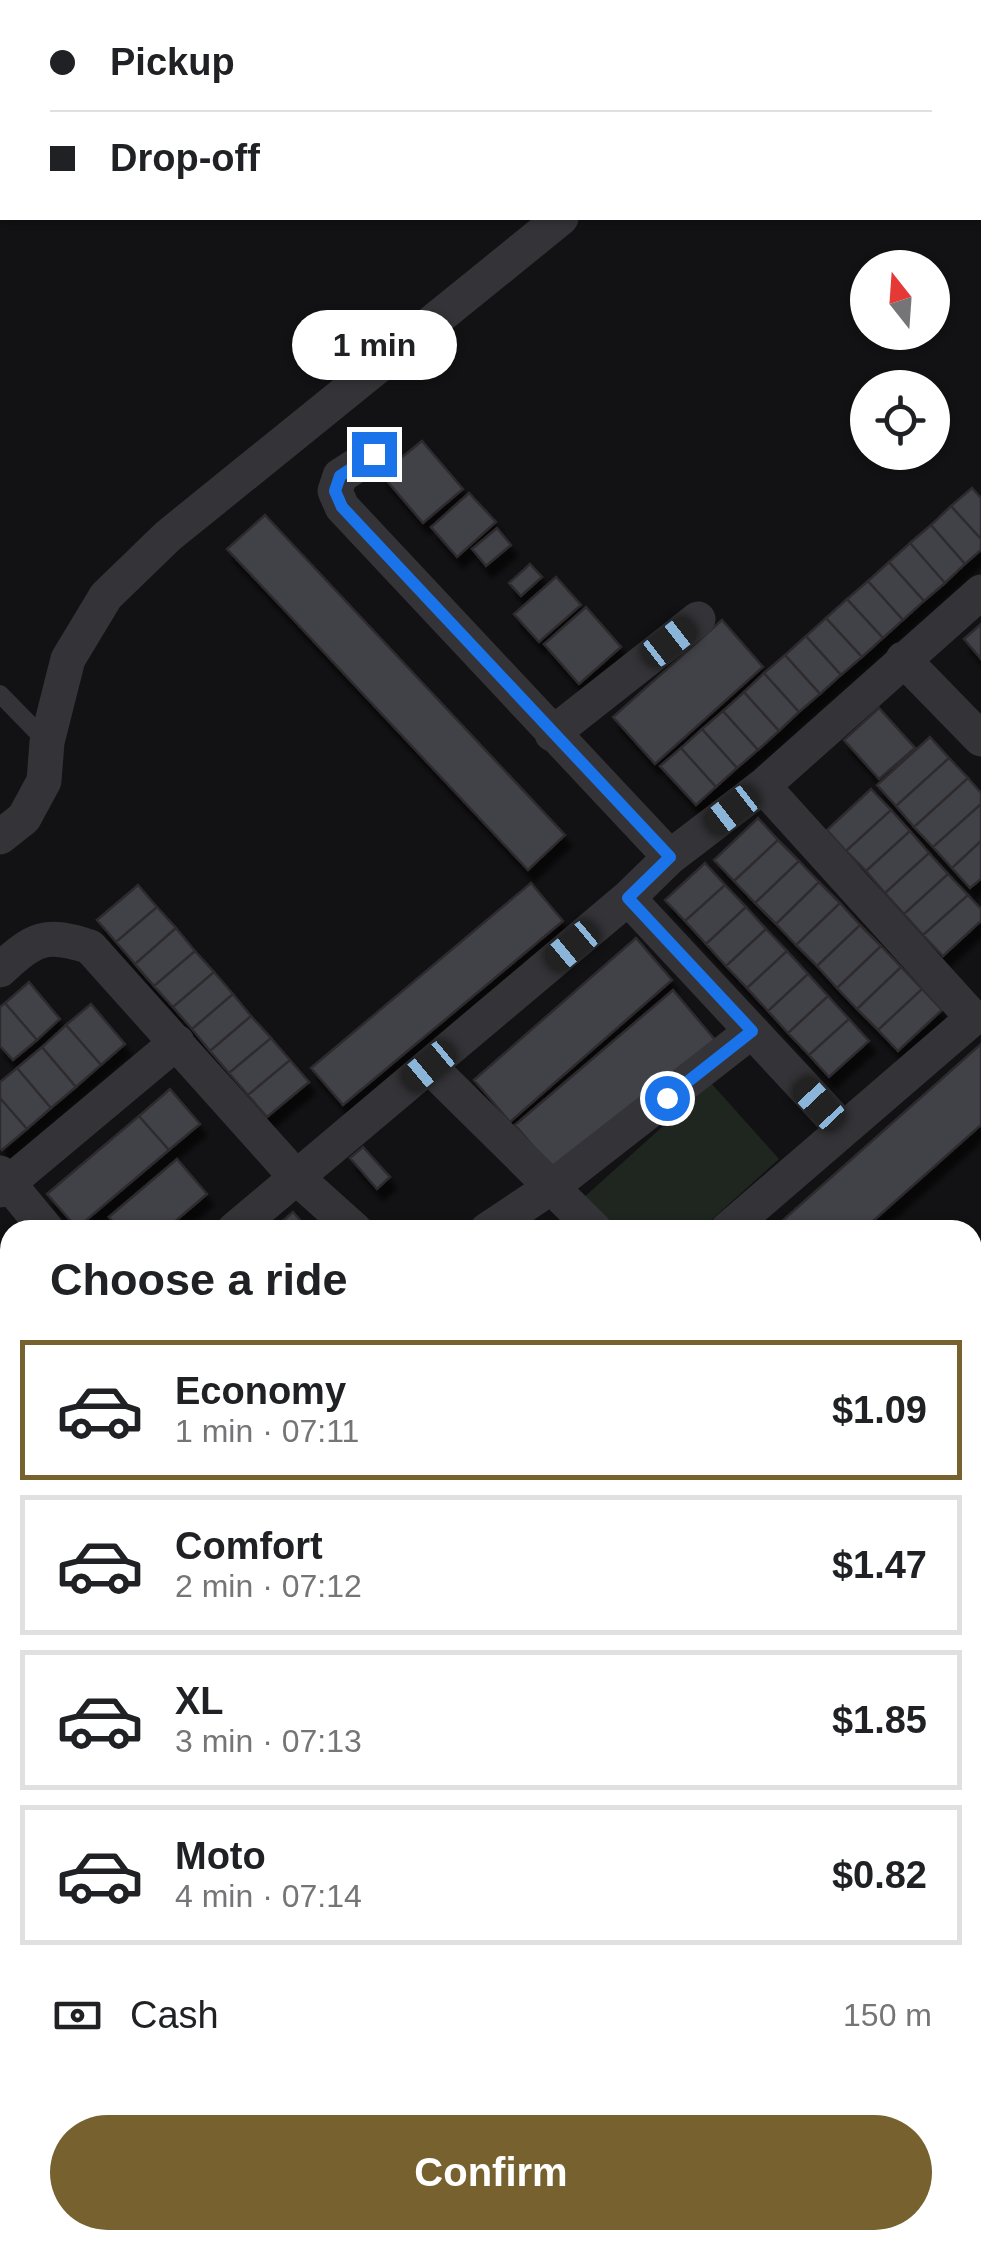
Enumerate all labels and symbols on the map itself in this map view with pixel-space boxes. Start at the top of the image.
north arrow [850,250,950,350]
callout: 1 min [292,309,456,379]
route end [352,432,397,477]
car [636,612,702,672]
car [699,780,765,840]
car [539,915,605,977]
car [396,1035,462,1097]
car [788,1072,850,1136]
route start [645,1076,690,1121]

